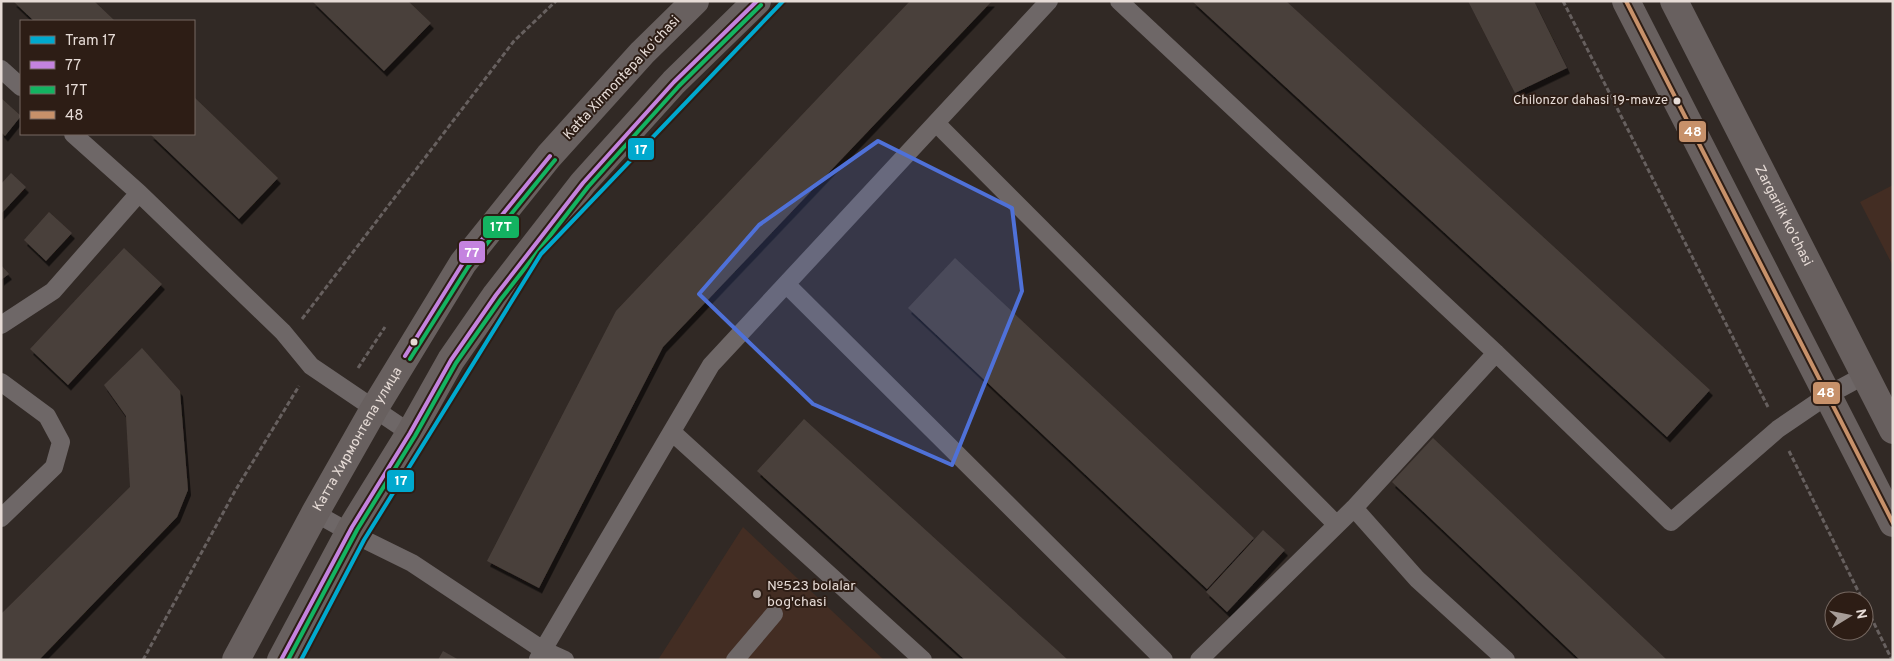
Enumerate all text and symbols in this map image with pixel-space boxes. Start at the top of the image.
street label: Katta Xirmontepa koʻchasi [560,12,684,144]
legend [20,20,195,135]
text: Tram 17 [65,32,116,51]
text: 77 [65,57,81,76]
text: 17T [65,82,88,101]
place label: Chilonzor dahasi 19-mavze [1513,93,1668,109]
marker: Chilonzor dahasi 19-mavze [1672,96,1682,106]
text: 48 [65,107,83,126]
line badge: 48 [1678,120,1707,143]
text: 48 [1684,124,1702,141]
line badge: 17 [627,137,655,161]
text: 17 [634,142,648,159]
street label: Zargarlik ko'chasi [1751,162,1816,269]
line badge: 17T [482,215,520,239]
text: 17T [490,219,512,236]
line badge: 77 [458,240,486,264]
text: 77 [465,245,480,262]
unlabelled marker [409,337,419,347]
street label: Катта Хирмонтепа улица [309,364,406,515]
line badge: 48 [1812,381,1841,405]
text: 48 [1817,385,1835,402]
line badge: 17 [386,469,415,493]
text: 17 [394,473,408,490]
place label: №523 bolalar bog'chasi [767,578,856,611]
marker: №523 bolalar bog'chasi [751,588,763,600]
north arrow [1824,591,1874,641]
text: N [1851,608,1870,620]

